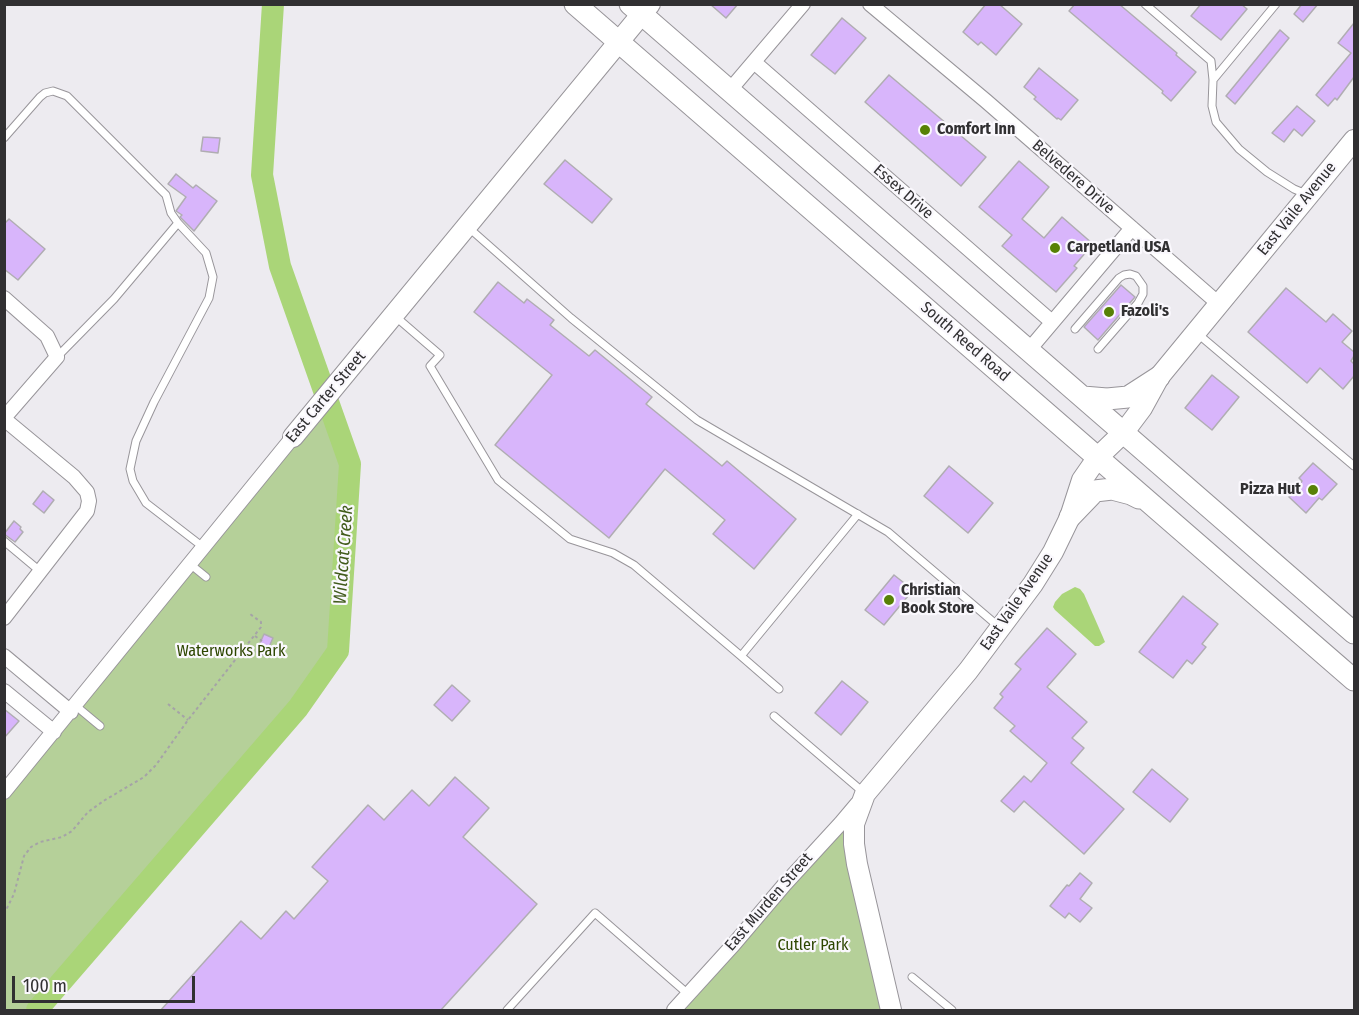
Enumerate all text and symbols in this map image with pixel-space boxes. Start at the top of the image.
place label: Comfort Inn [937,120,1015,140]
marker: Comfort Inn [918,123,932,137]
street label: Belvedere Drive [1028,136,1118,218]
street label: East Vaile Avenue [1254,159,1340,259]
street label: Essex Drive [869,161,937,223]
place label: Carpetland USA [1067,238,1170,258]
marker: Carpetland USA [1048,241,1062,255]
street label: South Reed Road [916,298,1014,386]
place label: Fazoli's [1121,302,1169,322]
marker: Fazoli's [1102,305,1116,319]
street label: East Carter Street [282,347,370,447]
place label: Pizza Hut [1240,480,1301,500]
marker: Pizza Hut [1306,483,1320,497]
water label: Wildcat Creek [330,505,358,605]
street label: East Vaile Avenue [976,550,1058,654]
place label: Christian Book Store [901,581,974,619]
marker: Christian Book Store [882,593,896,607]
park label: Waterworks Park [177,642,285,662]
street label: East Murden Street [721,849,817,955]
park label: Cutler Park [777,936,849,956]
scale bar [15,964,198,1002]
text: 100 m [23,975,67,997]

